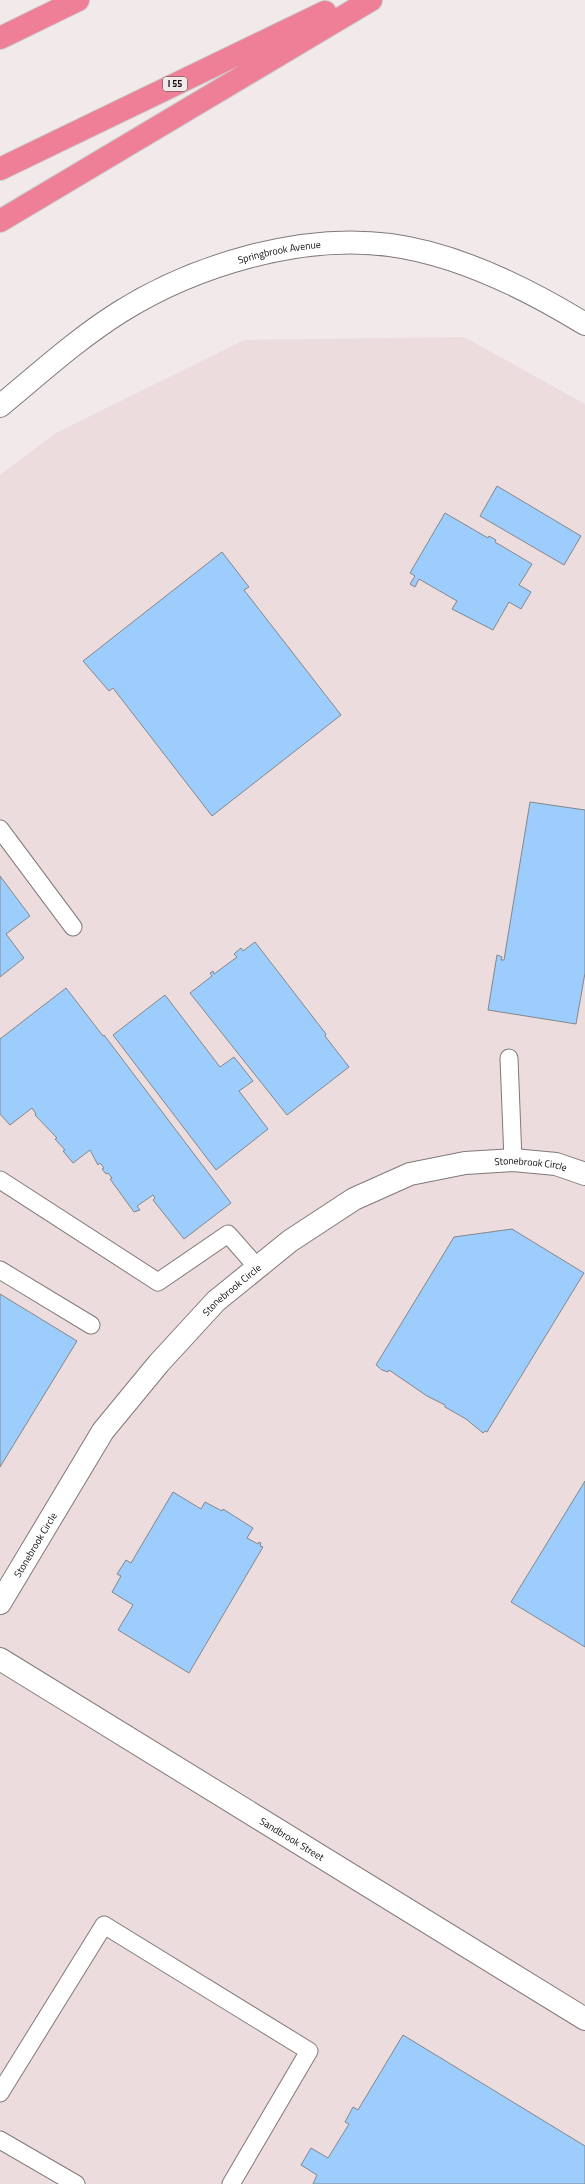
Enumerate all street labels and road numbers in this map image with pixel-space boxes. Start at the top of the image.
road number: I 55 [163,77,187,91]
street label: Springbrook Avenue [236,237,321,267]
street label: Stonebrook Circle [494,1153,569,1175]
street label: Stonebrook Circle [199,1260,265,1319]
street label: Stonebrook Circle [10,1510,61,1580]
street label: Sandbrook Street [257,1814,327,1865]

